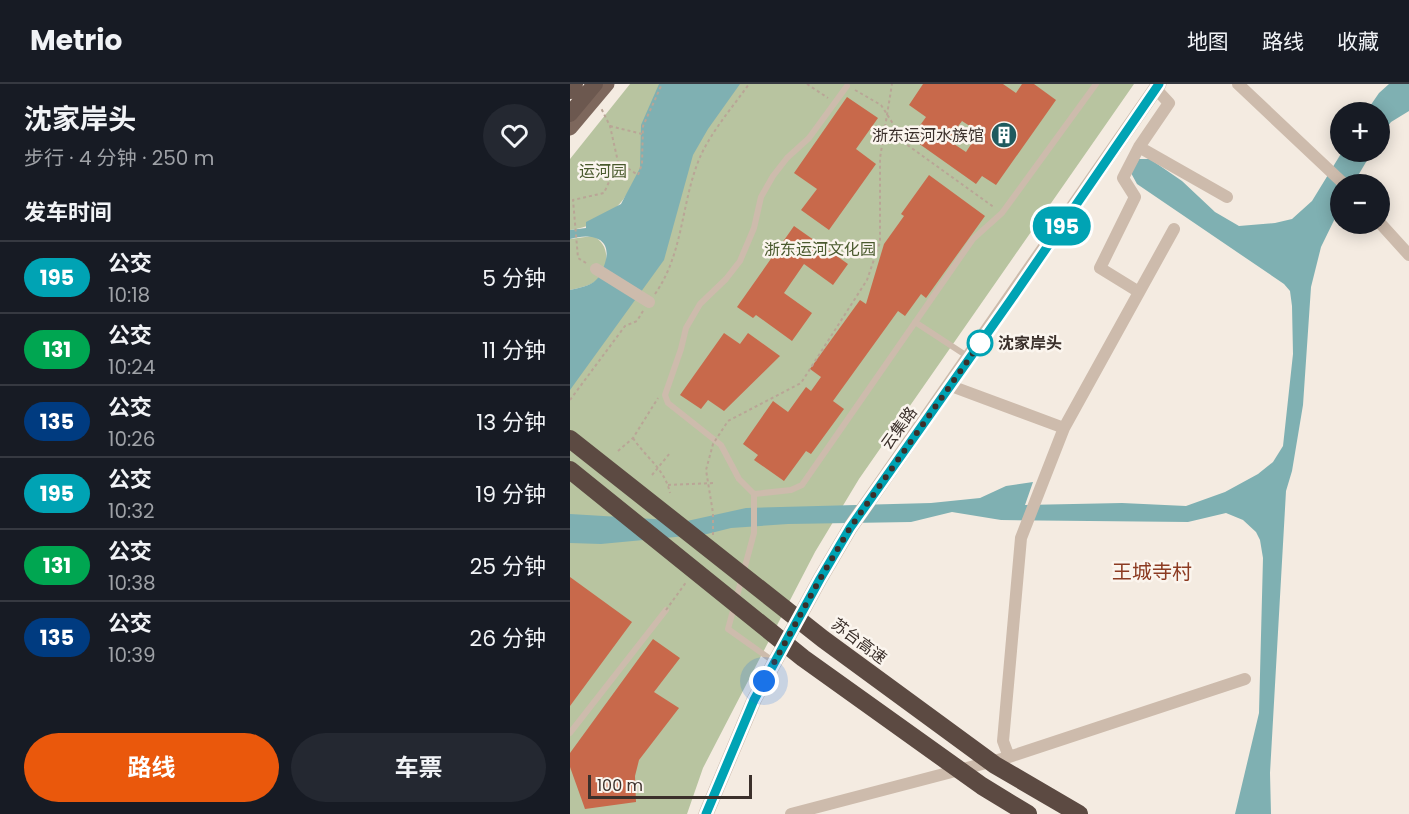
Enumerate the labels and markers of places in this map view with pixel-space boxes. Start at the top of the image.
building icon: 浙东运河水族馆 [989,120,1019,150]
place label: 浙东运河水族馆 [872,124,984,147]
marker: 沈家岸头 [967,330,993,356]
place label: 沈家岸头 [998,332,1062,355]

